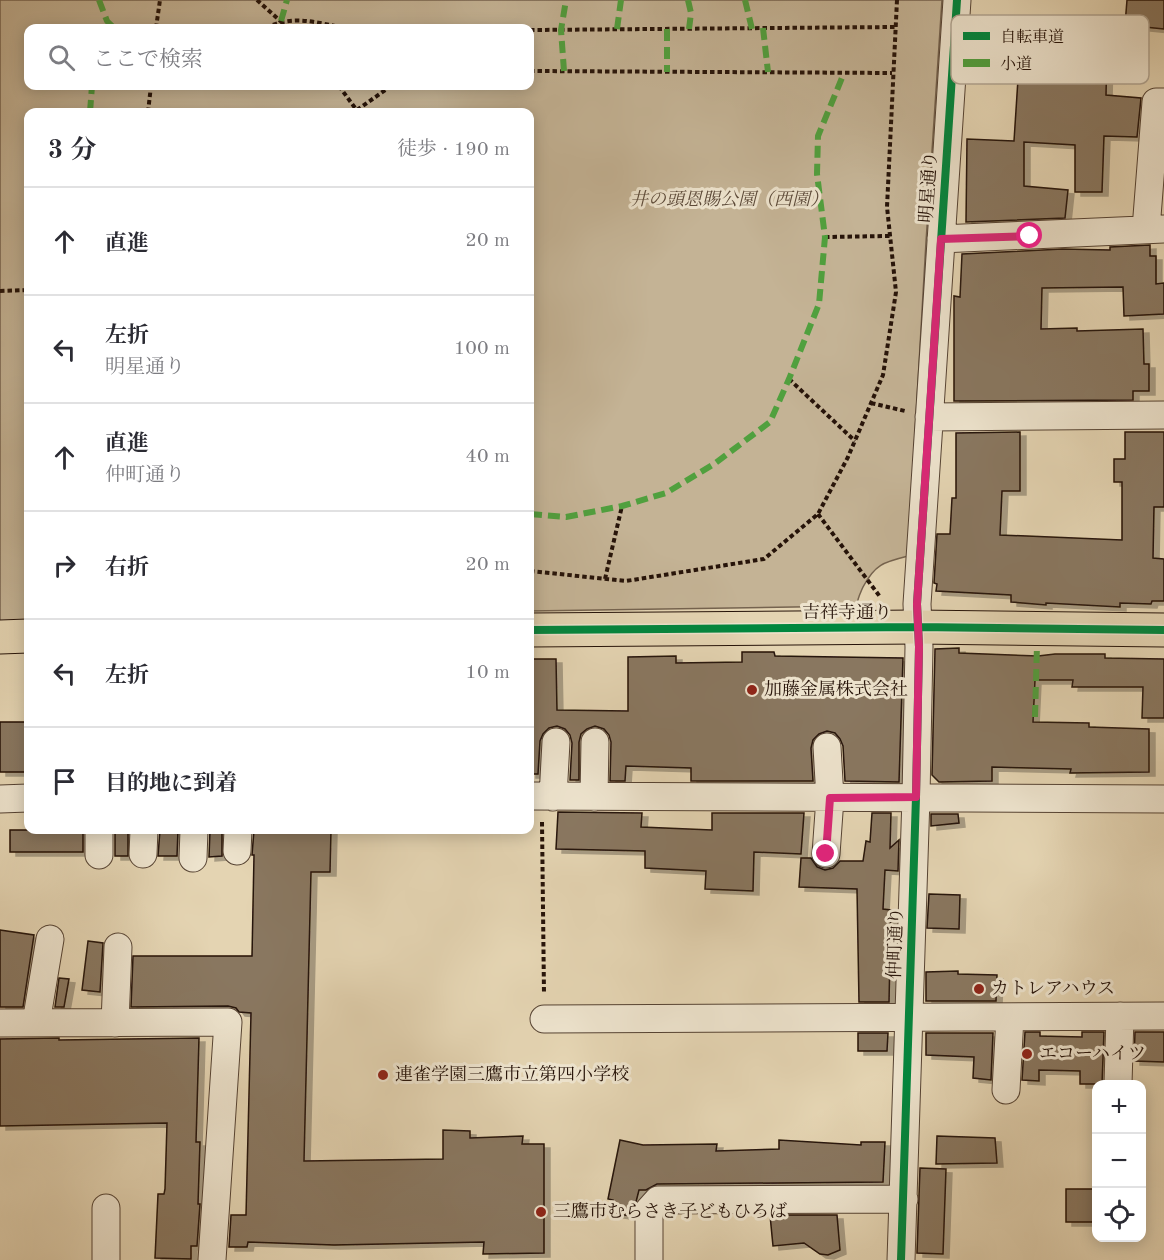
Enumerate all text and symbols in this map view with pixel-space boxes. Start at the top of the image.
legend [951,15,1149,84]
search box [24,24,534,90]
text: 自転車道 [1000,28,1064,46]
icon: search [45,41,78,74]
text: ここで検索 [93,49,203,71]
text: 小道 [1000,55,1032,73]
text: 3 分 [48,138,96,164]
text: 徒歩 · 190 m [397,140,510,160]
street label: 明星通り [917,150,940,224]
park label: 井の頭恩賜公園（西園） [630,189,828,209]
route start [1016,222,1042,248]
icon: ahead [48,225,81,258]
text: 20 m [465,231,510,251]
text: 直進 [105,233,149,255]
text: 左折 [105,325,149,347]
icon: left [48,333,81,366]
text: 100 m [454,339,510,359]
text: 明星通り [105,358,185,378]
text: 直進 [105,433,149,455]
icon: ahead [48,441,81,474]
text: 40 m [465,447,510,467]
text: 仲町通り [105,466,185,486]
icon: right [48,549,81,582]
text: 20 m [465,555,510,575]
text: 右折 [105,557,149,579]
street label: 吉祥寺通り [802,602,892,622]
icon: left [48,657,81,690]
text: 10 m [465,663,510,683]
text: 左折 [105,665,149,687]
place label: 加藤金属株式会社 [764,679,908,699]
marker: 加藤金属株式会社 [745,683,759,697]
icon: arrive [48,765,81,798]
text: 目的地に到着 [105,773,237,795]
route end [812,840,838,866]
street label: 仲町通り [884,907,906,979]
place label: カトレアハウス [991,980,1115,998]
marker: カトレアハウス [972,982,986,996]
place label: エコーハイツ [1039,1045,1146,1063]
marker: エコーハイツ [1020,1047,1034,1061]
place label: 連雀学園三鷹市立第四小学校 [395,1064,629,1084]
marker: 連雀学園三鷹市立第四小学校 [376,1068,390,1082]
map controls [1092,1080,1146,1242]
button: + [1092,1080,1146,1134]
button: − [1092,1134,1146,1188]
button: locate [1092,1188,1146,1242]
place label: 三鷹市むらさき子どもひろば [553,1201,787,1221]
marker: 三鷹市むらさき子どもひろば [534,1205,548,1219]

